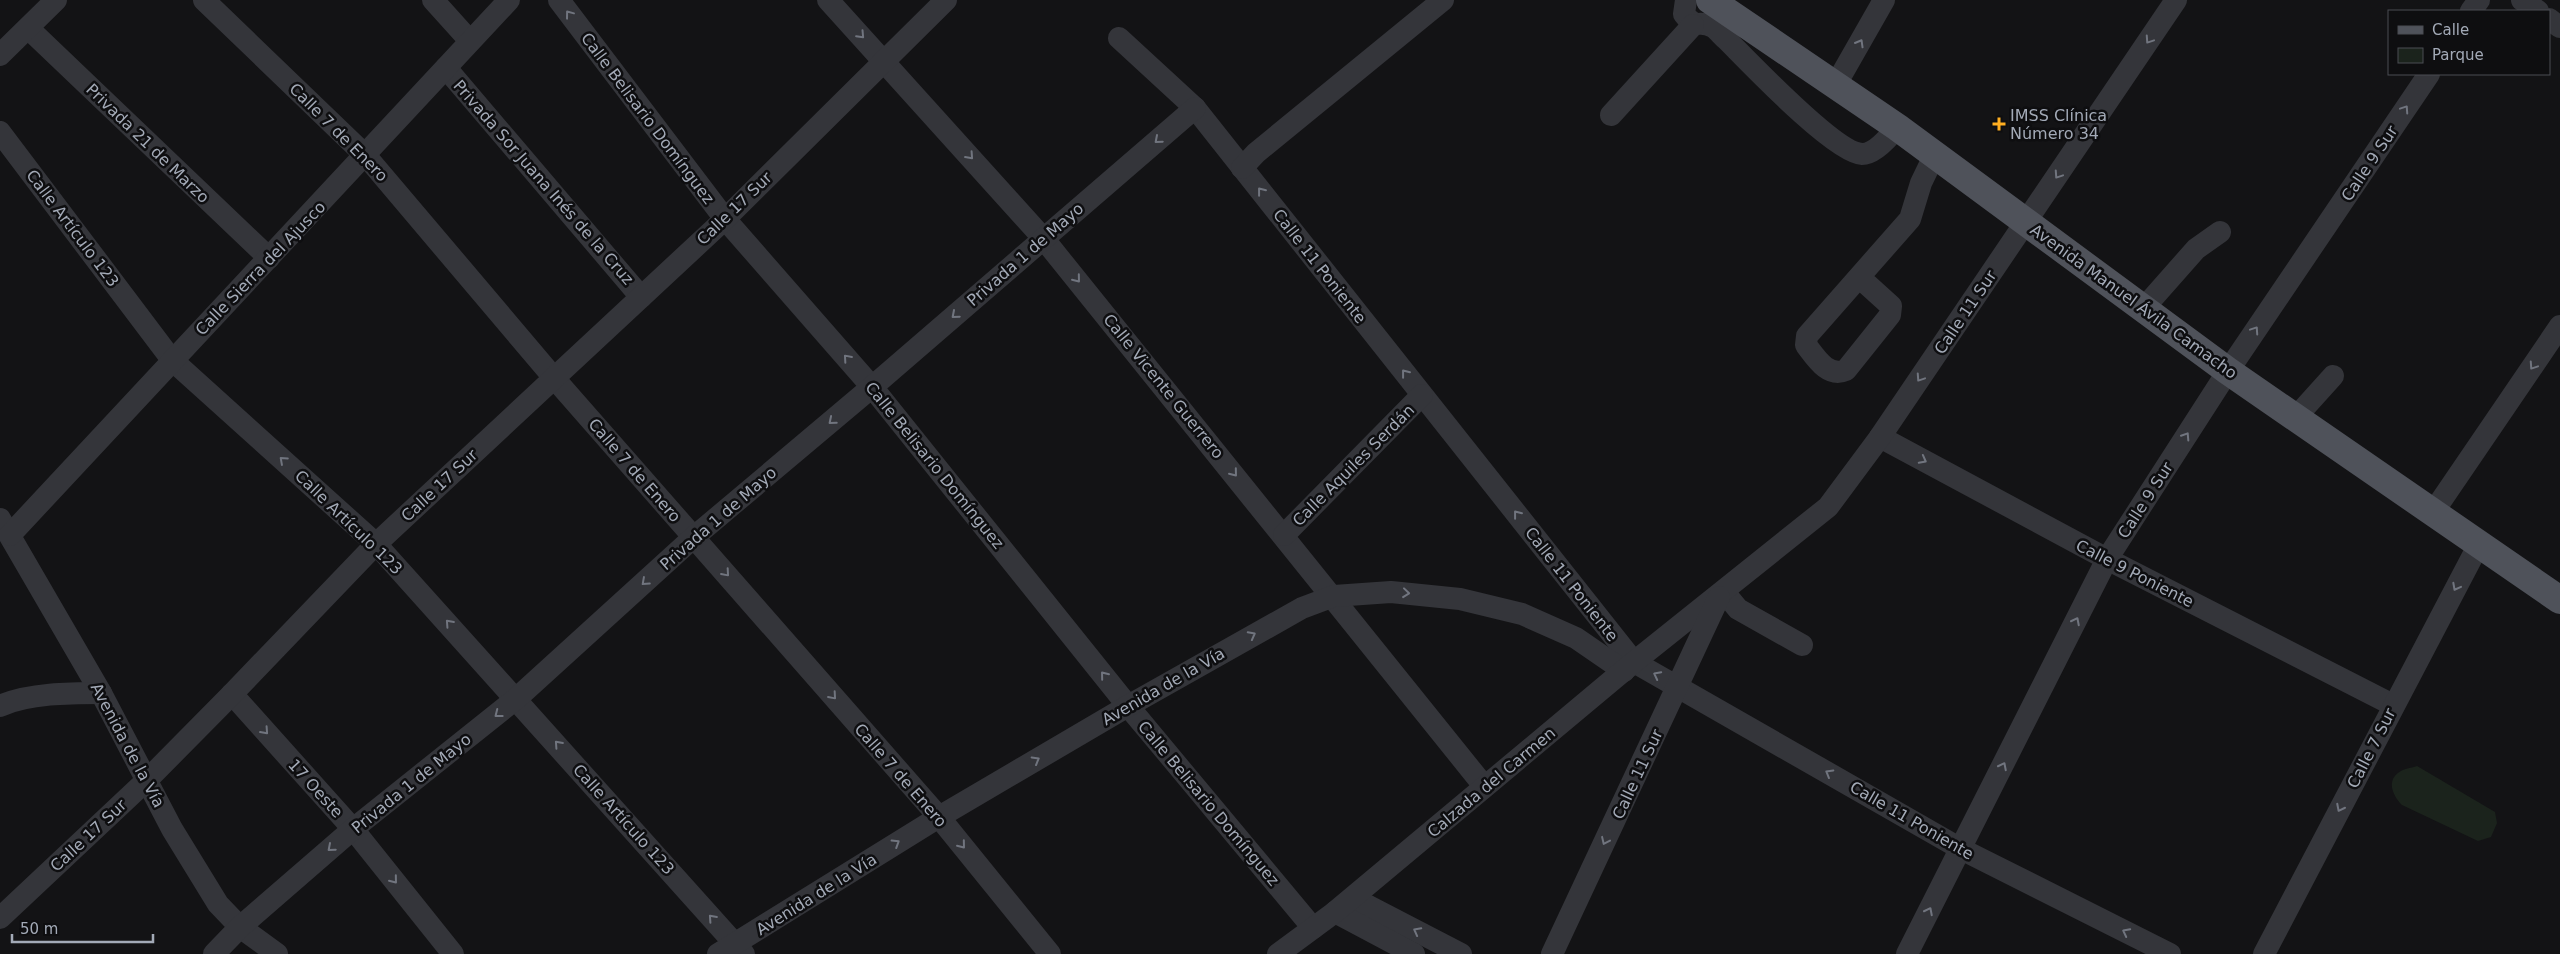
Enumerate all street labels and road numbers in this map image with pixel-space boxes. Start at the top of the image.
street label: Calle Belisario Domínguez [577,29,718,208]
street label: Privada Sor Juana Inés de la Cruz [450,76,638,289]
street label: Calle 7 de Enero [286,79,392,185]
street label: Privada 21 de Marzo [82,80,213,207]
street label: Calle 9 Sur [2337,122,2402,205]
street label: Calle Artículo 123 [22,166,123,291]
street label: Calle 17 Sur [693,168,776,249]
street label: Calle Sierra del Ajusco [191,197,329,339]
street label: Privada 1 de Mayo [963,199,1087,310]
street label: Calle 11 Poniente [1269,205,1370,327]
street label: Avenida Manuel Ávila Camacho [2027,220,2241,383]
street label: Calle 11 Sur [1930,266,2001,358]
street label: Calle Vicente Guerrero [1099,310,1228,462]
street label: Calle Belisario Domínguez [861,378,1008,553]
street label: Calle Aquiles Serdán [1289,401,1418,530]
street label: Calle 7 de Enero [584,415,685,526]
street label: Calle 17 Sur [397,445,482,525]
street label: Calle 9 Sur [2114,458,2177,542]
street label: Privada 1 de Mayo [656,463,780,574]
street label: Calle Artículo 123 [291,466,406,578]
street label: Calle 11 Poniente [1521,523,1622,645]
street label: Calle 9 Poniente [2073,536,2197,611]
street label: Avenida de la Vía [1098,644,1228,729]
street label: Avenida de la Vía [87,680,168,811]
street label: Calle 7 Sur [2343,705,2400,791]
street label: Calle Belisario Domínguez [1134,717,1283,890]
street label: Calle 7 de Enero [850,720,951,831]
street label: Calzada del Carmen [1424,723,1559,841]
street label: Calle 11 Sur [1608,726,1667,822]
street label: Privada 1 de Mayo [348,729,475,837]
street label: 17 Oeste [284,755,347,822]
street label: Calle Artículo 123 [569,760,678,878]
street label: Calle 11 Poniente [1846,777,1977,864]
street label: Calle 17 Sur [46,795,131,875]
street label: Avenida de la Vía [752,850,880,939]

